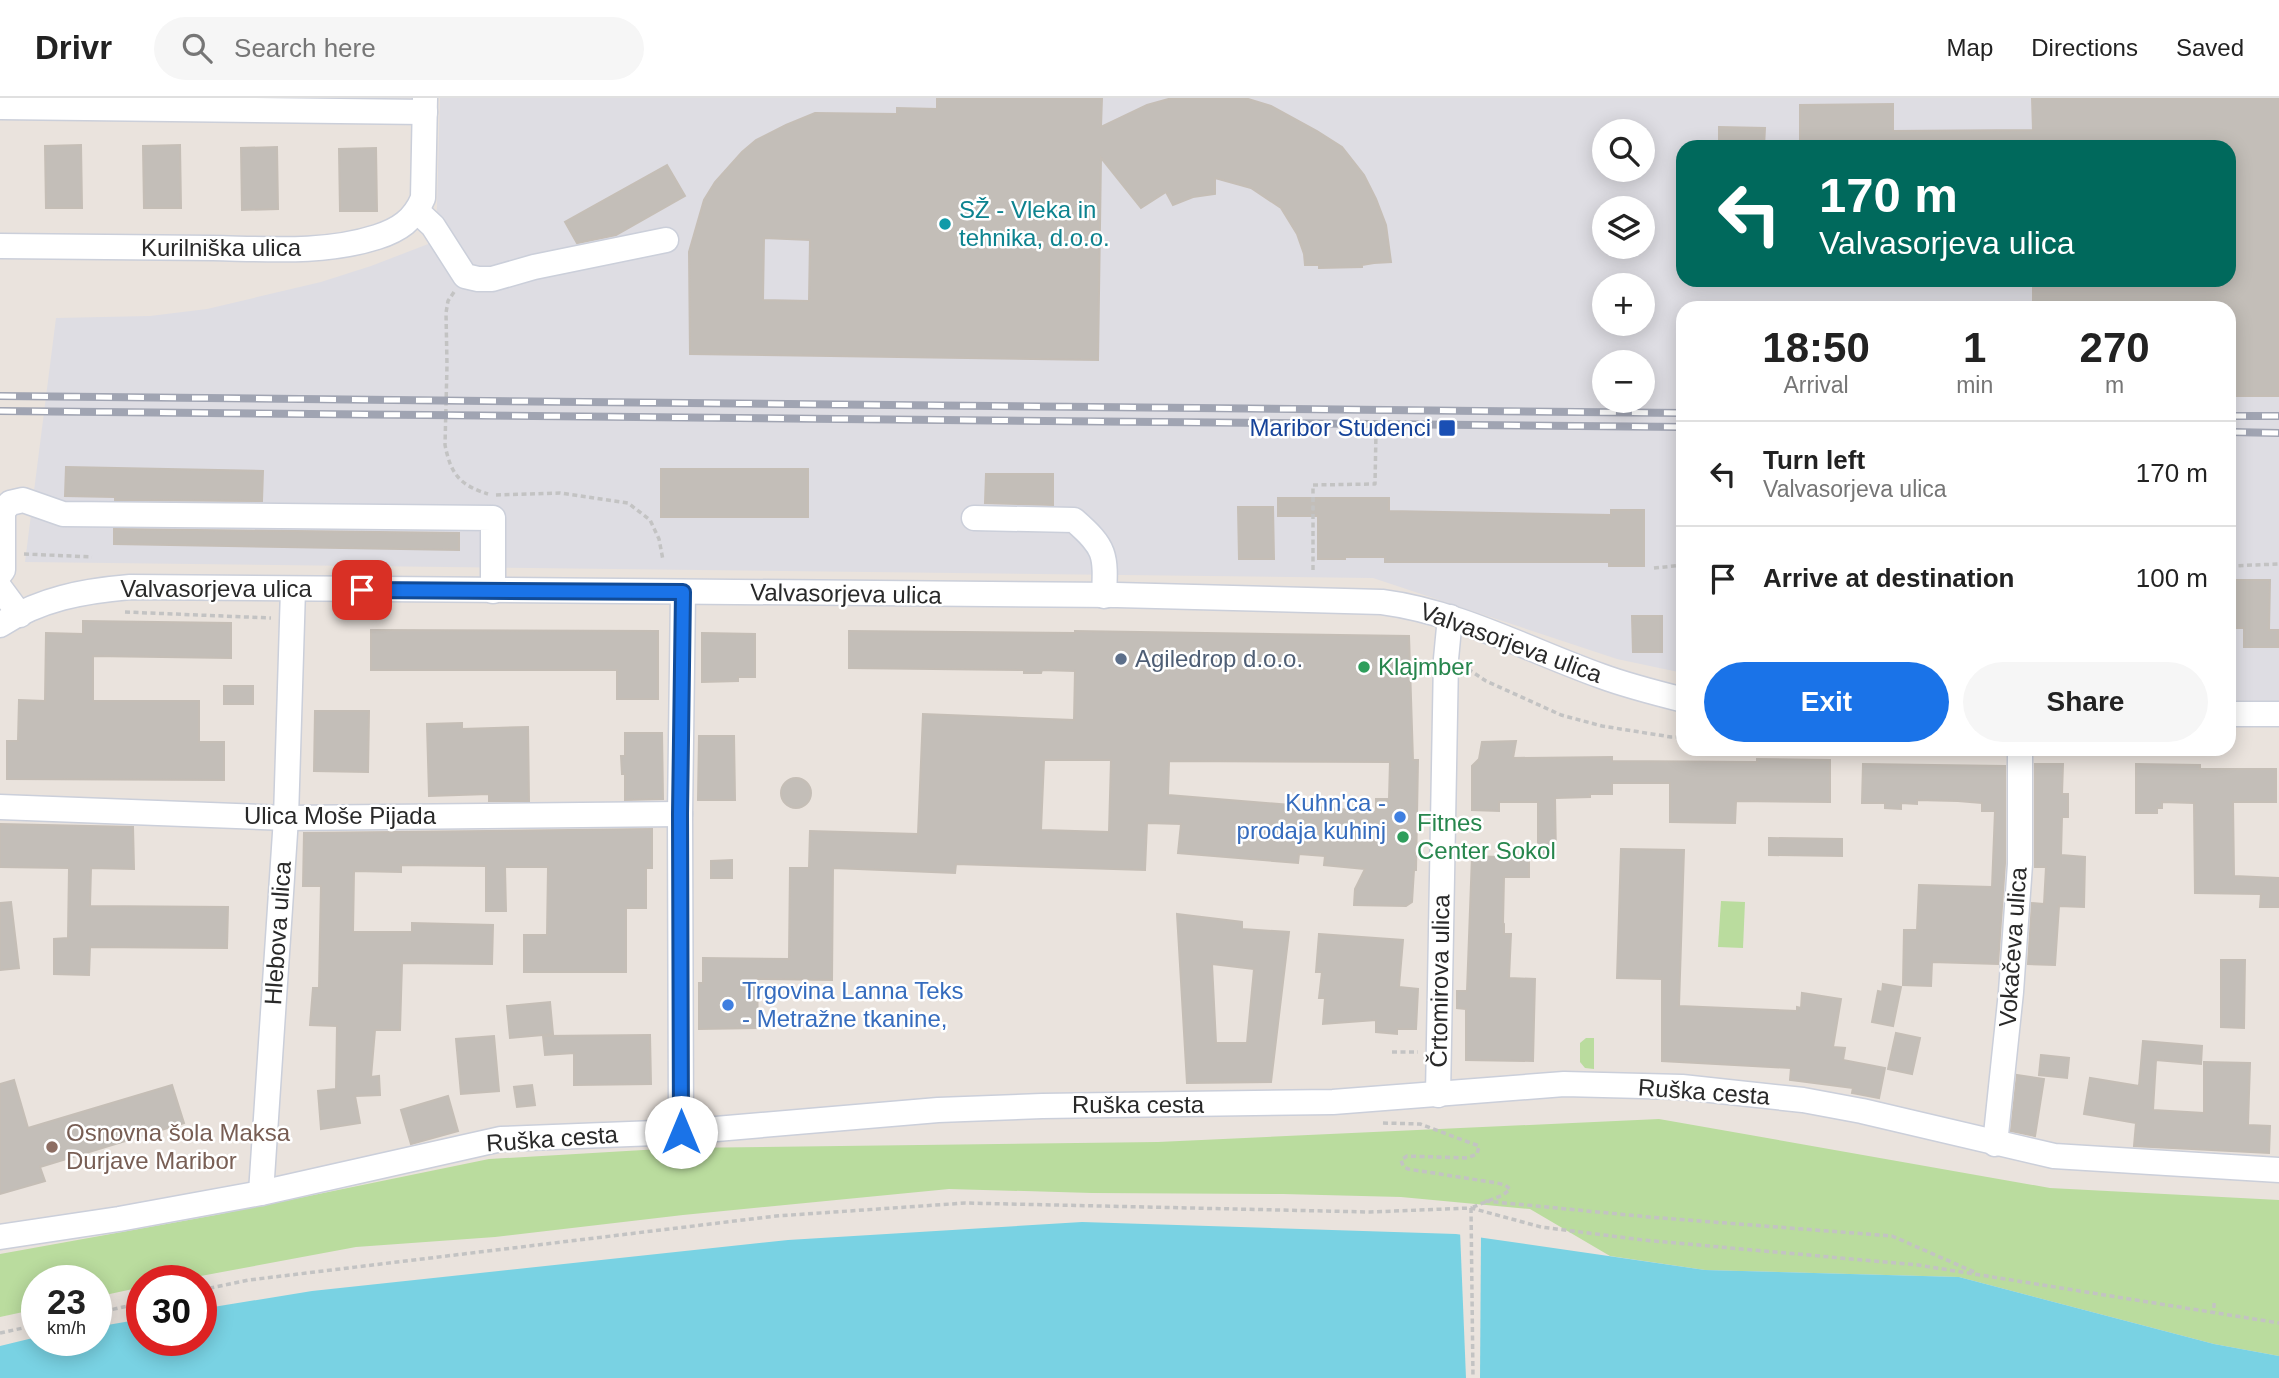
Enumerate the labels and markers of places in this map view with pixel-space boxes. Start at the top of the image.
place label: SŽ - Vleka in tehnika, d.o.o. [959,196,1110,251]
marker: SŽ - Vleka in tehnika, d.o.o. [937,216,953,232]
place label: Maribor Studenci [1250,414,1431,441]
marker: Maribor Studenci [1437,418,1457,438]
pin [332,560,392,620]
place label: Agiledrop d.o.o. [1135,645,1303,672]
marker: Agiledrop d.o.o. [1113,651,1129,667]
place label: Klajmber [1378,653,1473,680]
marker: Klajmber [1356,659,1372,675]
place label: Kuhn'ca - prodaja kuhinj [1237,789,1386,844]
marker: Kuhn'ca - prodaja kuhinj [1392,809,1408,825]
place label: Fitnes Center Sokol [1417,809,1556,864]
marker: Fitnes Center Sokol [1395,829,1411,845]
place label: Trgovina Lanna Teks - Metražne tkanine, [742,977,963,1032]
marker: Trgovina Lanna Teks - Metražne tkanine, [720,997,736,1013]
place label: Osnovna šola Maksa Durjave Maribor [66,1119,291,1174]
marker: Osnovna šola Maksa Durjave Maribor [44,1139,60,1155]

